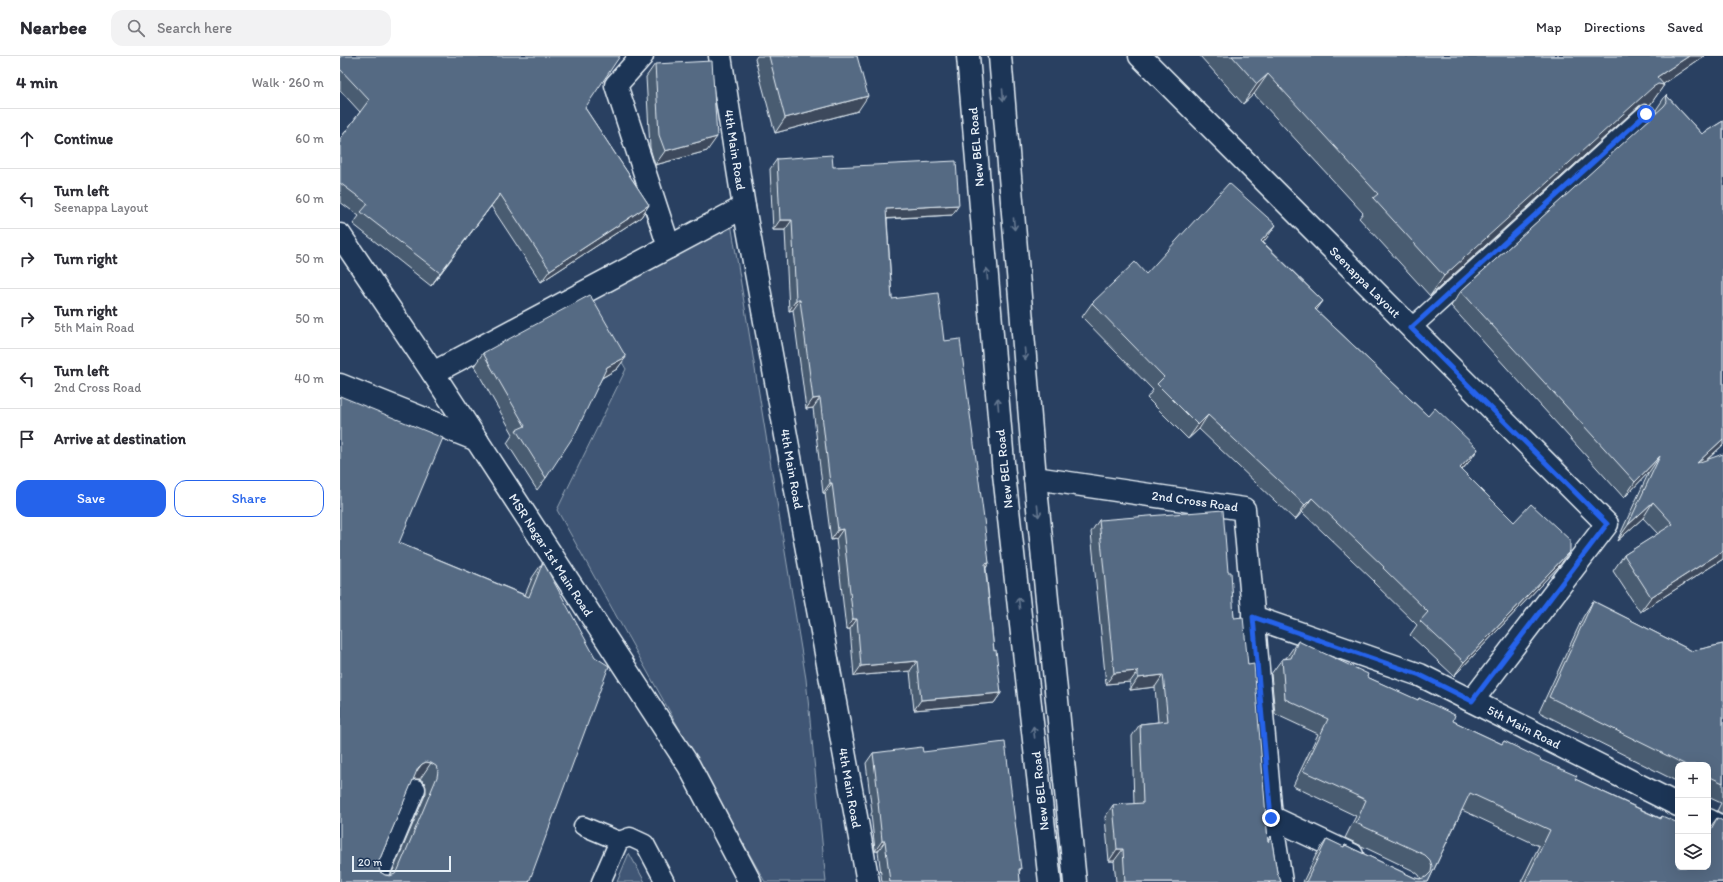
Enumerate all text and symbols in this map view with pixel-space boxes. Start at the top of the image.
search box [111,10,391,46]
text: Nearbee [20,16,87,39]
icon: search [125,17,147,39]
text: Search here [157,19,232,37]
text: Map [1536,19,1562,36]
text: Directions [1584,19,1645,36]
text: Saved [1667,19,1703,36]
text: 4 min [16,72,58,92]
text: Walk · 260 m [252,75,324,90]
one-way arrow [1000,88,1007,101]
route start [1637,105,1655,123]
street label: New BEL Road [965,107,987,187]
street label: 4th Main Road [721,109,749,191]
icon: ahead [16,128,38,150]
text: Continue [54,130,113,148]
text: 60 m [295,131,324,146]
text: Turn left [54,182,109,200]
icon: left [16,188,38,210]
text: 60 m [295,191,324,206]
text: Seenappa Layout [54,200,148,215]
one-way arrow [1010,217,1017,230]
street label: Seenappa Layout [1326,243,1404,321]
icon: right [16,248,38,270]
text: Turn right [54,250,118,268]
text: 50 m [295,251,324,266]
one-way arrow [983,268,991,281]
text: Turn right [54,302,118,320]
icon: right [16,308,38,330]
text: 50 m [295,311,324,326]
text: 5th Main Road [54,320,135,335]
one-way arrow [1021,347,1028,360]
text: Turn left [54,362,109,380]
icon: left [16,368,38,390]
text: 40 m [294,371,324,386]
text: 2nd Cross Road [54,380,141,395]
one-way arrow [995,398,1002,411]
icon: arrive [16,428,38,450]
street label: 4th Main Road [778,428,806,510]
street label: New BEL Road [992,429,1016,509]
text: Arrive at destination [54,430,186,448]
button: Save [16,480,166,517]
button: Share [174,480,324,517]
street label: 2nd Cross Road [1151,488,1239,514]
street label: MSR Nagar 1st Main Road [506,491,596,619]
one-way arrow [1034,504,1042,517]
one-way arrow [1015,597,1023,610]
street label: 5th Main Road [1485,702,1563,752]
one-way arrow [1030,726,1037,739]
street label: 4th Main Road [836,747,864,829]
street label: New BEL Road [1028,751,1052,831]
map controls [1675,762,1711,870]
button: + [1675,762,1711,798]
button: − [1675,798,1711,834]
route end [1262,809,1280,827]
button: layers [1675,834,1711,870]
scale bar [352,854,451,873]
text: 20 m [358,856,382,869]

